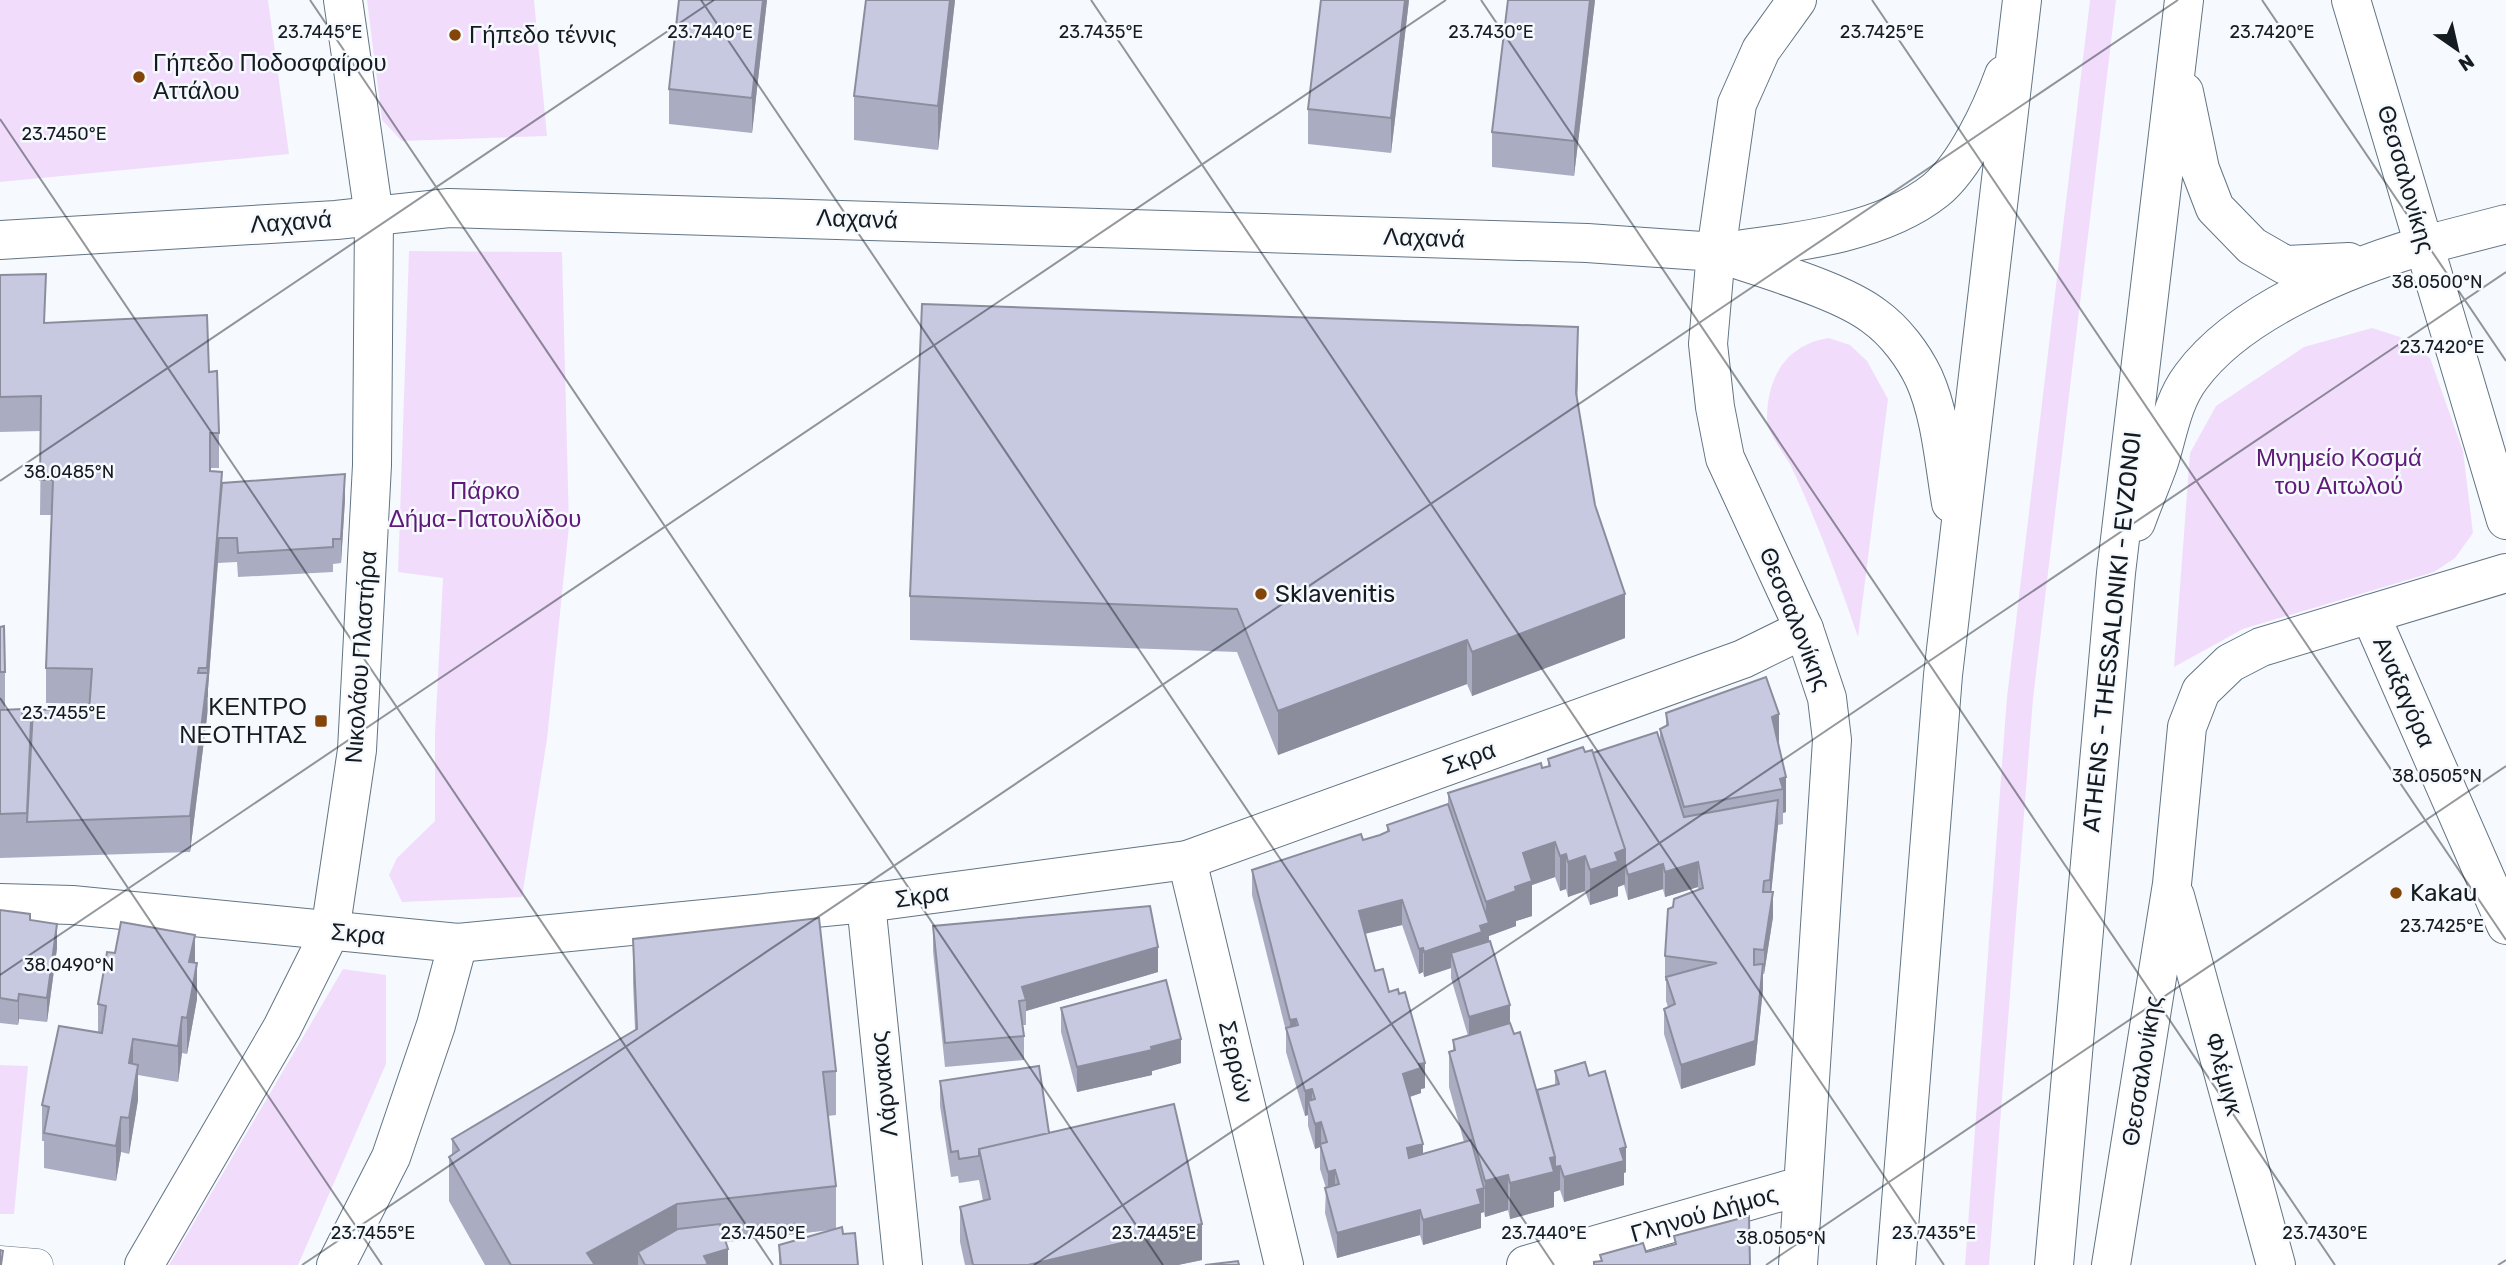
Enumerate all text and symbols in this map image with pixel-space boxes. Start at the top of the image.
north arrow [2422,14,2492,84]
text: 23.7445°E [278,21,362,43]
place label: Γήπεδο τέννις [469,21,617,49]
text: 23.7440°E [667,21,753,43]
text: 23.7435°E [1059,21,1143,43]
text: 23.7430°E [1448,21,1534,43]
text: 23.7425°E [1840,21,1924,43]
text: 23.7420°E [2229,21,2315,43]
marker: Γήπεδο τέννις [447,27,463,43]
place label: Γήπεδο Ποδοσφαίρου Αττάλου [153,49,387,105]
text: N [2454,49,2478,76]
marker: Γήπεδο Ποδοσφαίρου Αττάλου [131,69,147,85]
street label: Θεσσαλονίκης [2372,102,2440,256]
text: 23.7450°E [21,123,107,145]
street label: Λαχανά [816,204,898,234]
street label: Λαχανά [249,205,333,239]
street label: Λαχανά [1383,223,1465,253]
text: 38.0500°N [2392,271,2482,293]
text: 23.7420°E [2399,336,2485,358]
street label: ATHENS - THESSALONIKI - EVZONOI [2077,430,2147,834]
park label: Μνημείο Κοσμά του Αιτωλού [2256,444,2422,500]
text: 38.0485°N [24,461,114,483]
park label: Πάρκο Δήμα-Πατουλίδου [389,477,581,533]
street label: Θεσσαλονίκης [1754,543,1836,695]
street label: Νικολάου Πλαστήρα [340,550,382,764]
place label: Sklavenitis [1275,580,1395,608]
marker: Sklavenitis [1253,586,1269,602]
street label: Αναξαγόρα [2367,632,2441,752]
place label: ΚΕΝΤΡΟ ΝΕΟΤΗΤΑΣ [179,693,307,749]
text: 23.7455°E [22,702,106,724]
marker: ΚΕΝΤΡΟ ΝΕΟΤΗΤΑΣ [313,713,329,729]
street label: Σκρα [1439,736,1499,780]
text: 38.0505°N [2392,765,2482,787]
street label: Σκρα [893,878,951,914]
place label: Kakau [2410,879,2477,907]
marker: Kakau [2388,885,2404,901]
text: 23.7425°E [2400,915,2484,937]
street label: Σκρα [330,918,386,950]
text: 38.0490°N [24,954,114,976]
street label: Θεσσαλονίκης [2116,994,2168,1148]
street label: Σερρών [1213,1018,1259,1106]
street label: Φλέμιγκ [2199,1029,2249,1120]
street label: Λάρνακος [865,1030,903,1138]
street label: Γληνού Δήμος [1628,1180,1780,1248]
text: 23.7455°E [331,1222,415,1244]
text: 23.7450°E [720,1222,806,1244]
text: 23.7445°E [1112,1222,1196,1244]
text: 23.7440°E [1501,1222,1587,1244]
text: 23.7435°E [1892,1222,1976,1244]
text: 23.7430°E [2282,1222,2368,1244]
text: 38.0505°N [1736,1227,1826,1249]

